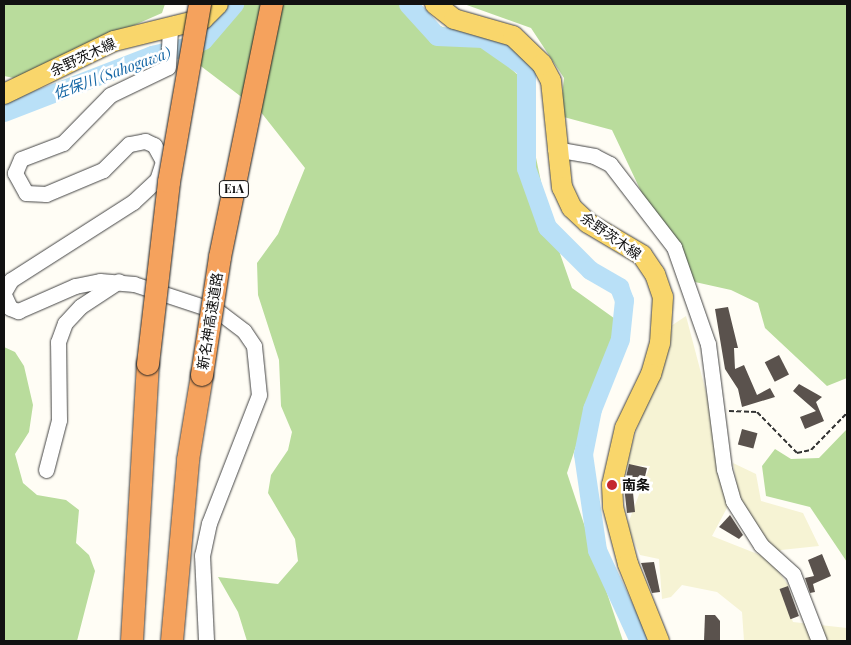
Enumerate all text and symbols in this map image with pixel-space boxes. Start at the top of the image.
street label: 余野茨木線 [48,35,118,79]
water label: 佐保川 (Sahogawa) [51,43,173,103]
road number: E1A [218,180,250,198]
street label: 余野茨木線 [578,209,644,263]
street label: 新名神高速道路 [194,271,226,371]
place label: 南条 [622,477,650,493]
marker: 南条 [606,479,618,491]

